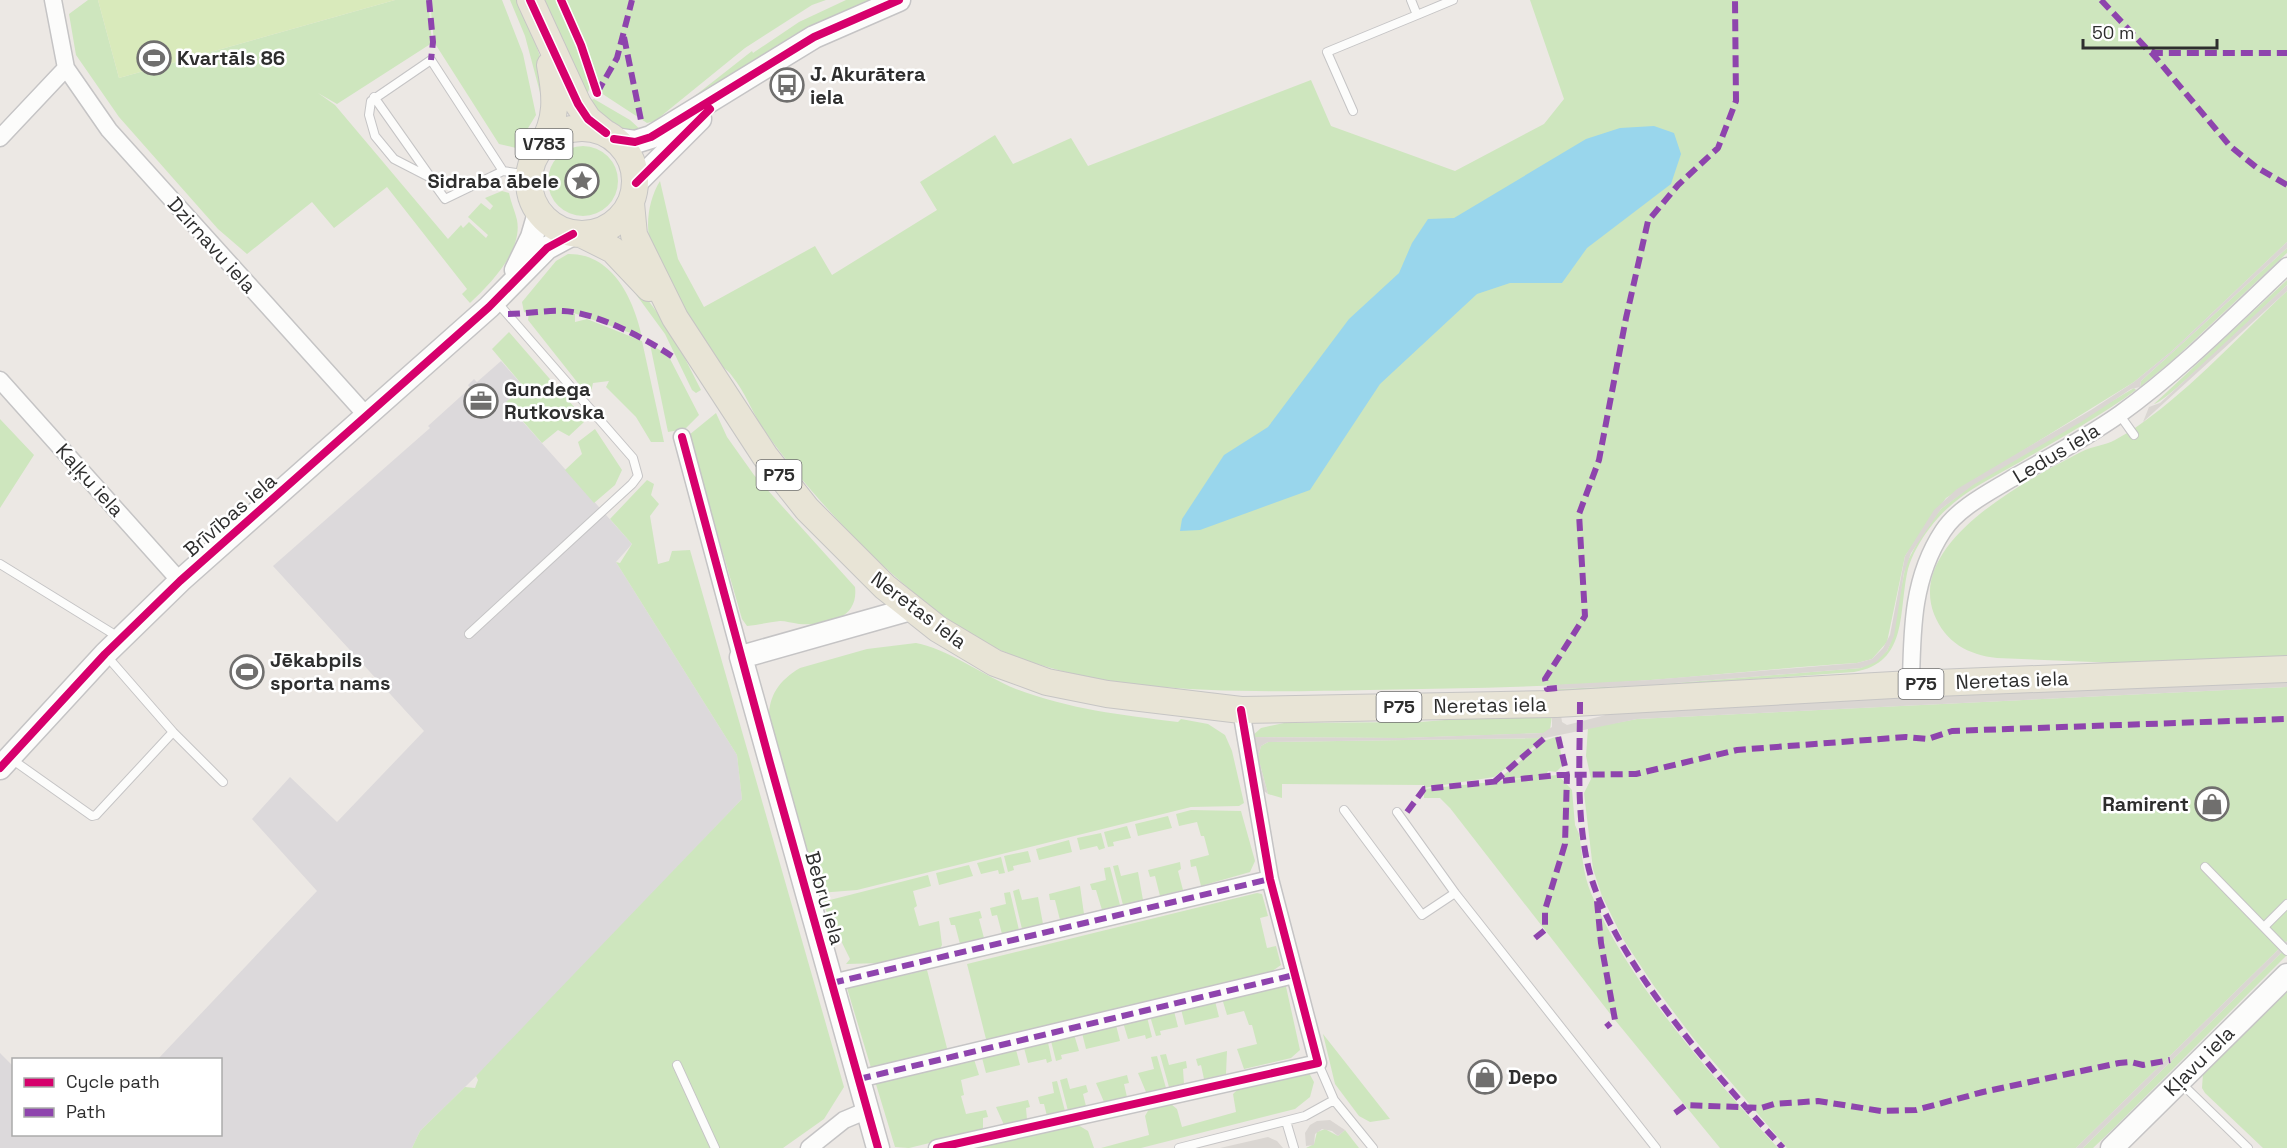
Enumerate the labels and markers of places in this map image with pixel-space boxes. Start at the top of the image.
sports icon: Kvartāls 86 [136,40,172,76]
place label: Kvartāls 86 [177,45,285,71]
place label: J. Akurātera iela [810,61,926,110]
bus stop icon: J. Akurātera iela [769,67,805,103]
place icon: Sidraba ābele [564,163,600,199]
place label: Sidraba ābele [427,168,559,194]
place label: Gundega Rutkovska [504,376,605,425]
office icon: Gundega Rutkovska [463,383,499,419]
place label: Jēkabpils sporta nams [270,647,391,696]
sports icon: Jēkabpils sporta nams [229,654,265,690]
shop icon: Ramirent [2194,786,2230,822]
place label: Ramirent [2102,791,2189,817]
shop icon: Depo [1467,1059,1503,1095]
place label: Depo [1508,1064,1558,1090]

